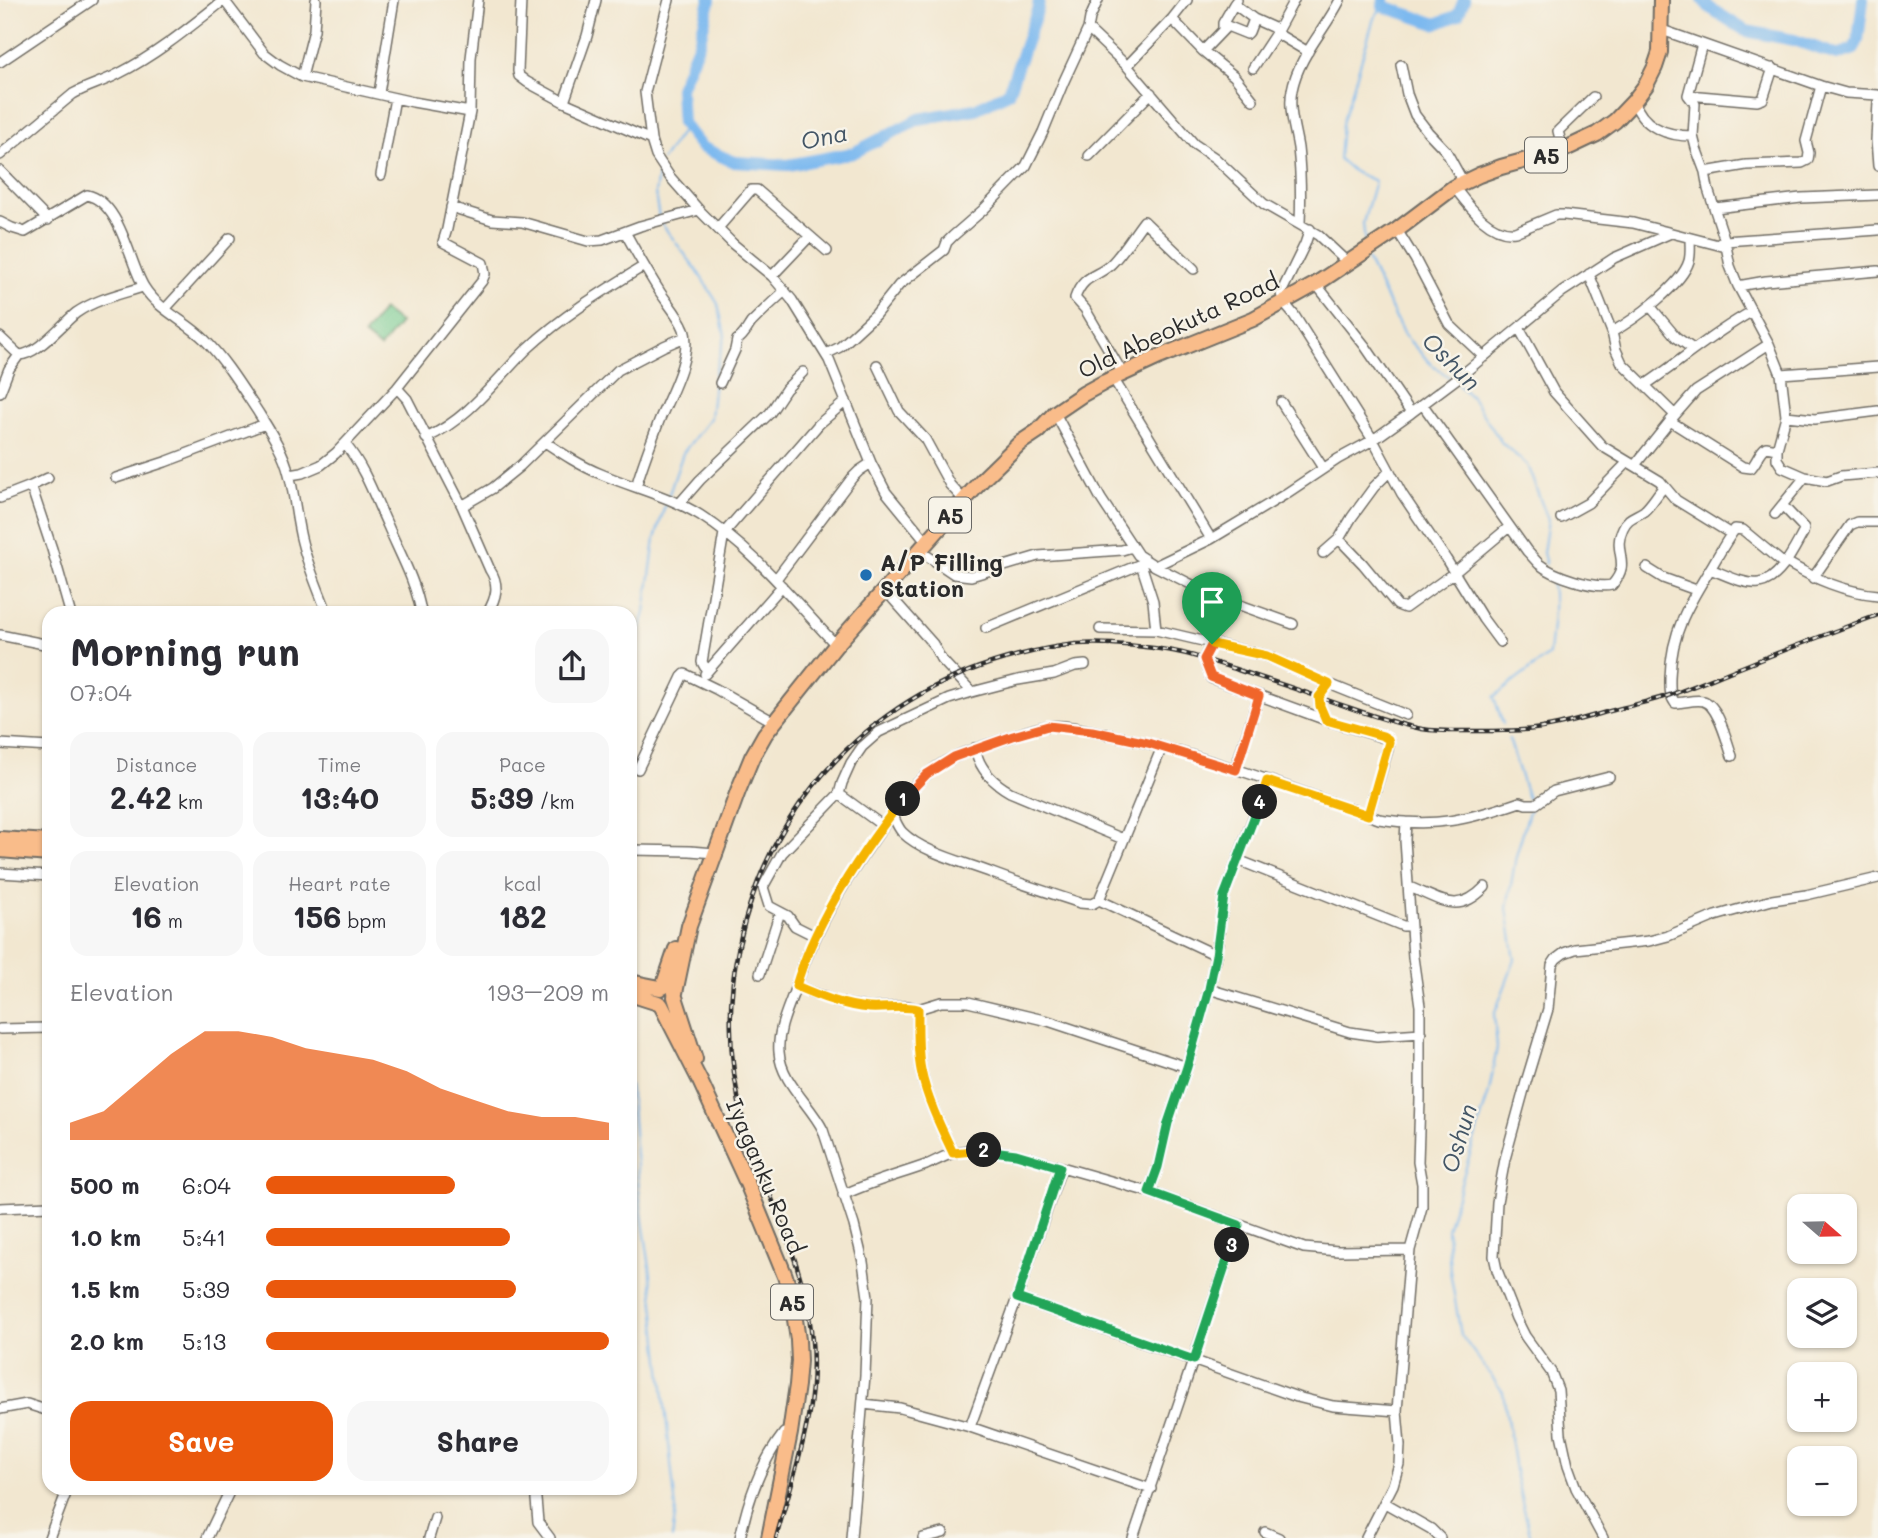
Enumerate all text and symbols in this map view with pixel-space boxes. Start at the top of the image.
water label: Ona [798,116,850,156]
road number: A5 [1525,138,1567,172]
street label: Old Abeokuta Road [1073,265,1283,385]
water label: Oshun [1416,325,1488,397]
road number: A5 [929,498,971,532]
place label: A/P Filling Station [880,547,1003,603]
marker: A/P Filling Station [858,567,874,583]
pin [1182,572,1242,644]
icon: arrive [1193,583,1231,621]
text: Morning run [70,626,300,676]
button: share [535,629,609,703]
text: 07:04 [70,677,132,707]
text: Distance [116,752,197,777]
text: Time [318,752,361,777]
text: Pace [499,752,546,777]
text: 2.42 [110,777,172,817]
text: 13:40 [300,777,379,817]
text: 5:39 [470,777,533,817]
pin: 1 [886,782,920,816]
pin: 4 [1242,784,1278,820]
text: 1 [898,786,907,811]
text: km [172,789,203,814]
text: /km [533,789,575,814]
text: 4 [1253,789,1266,814]
text: Elevation [114,871,199,896]
text: Heart rate [288,871,391,896]
text: kcal [504,871,541,896]
text: 16 [130,896,162,936]
text: 156 [292,896,341,936]
text: 182 [498,896,547,936]
text: m [162,908,183,933]
text: bpm [341,908,387,933]
text: Elevation [70,977,173,1007]
text: 193–209 m [487,977,609,1007]
street label: Iyaganku Road [720,1094,812,1258]
water label: Oshun [1433,1100,1483,1176]
pin: 2 [967,1132,1002,1168]
text: 2 [978,1137,989,1162]
text: 500 m [70,1170,140,1200]
text: 6:04 [182,1170,231,1200]
north arrow [1787,1194,1857,1264]
map controls [1787,1194,1857,1516]
text: 1.0 km [70,1222,141,1252]
text: 5:41 [182,1222,226,1252]
pin: 3 [1214,1228,1250,1262]
text: 3 [1226,1232,1237,1257]
text: 1.5 km [70,1274,140,1304]
text: 5:39 [182,1274,230,1304]
button: layers [1787,1278,1857,1348]
road number: A5 [771,1284,813,1320]
text: 2.0 km [70,1326,144,1356]
text: 5:13 [182,1326,226,1356]
button: + [1787,1362,1857,1432]
button: Save [70,1401,333,1481]
button: Share [347,1401,609,1481]
button: − [1787,1446,1857,1516]

